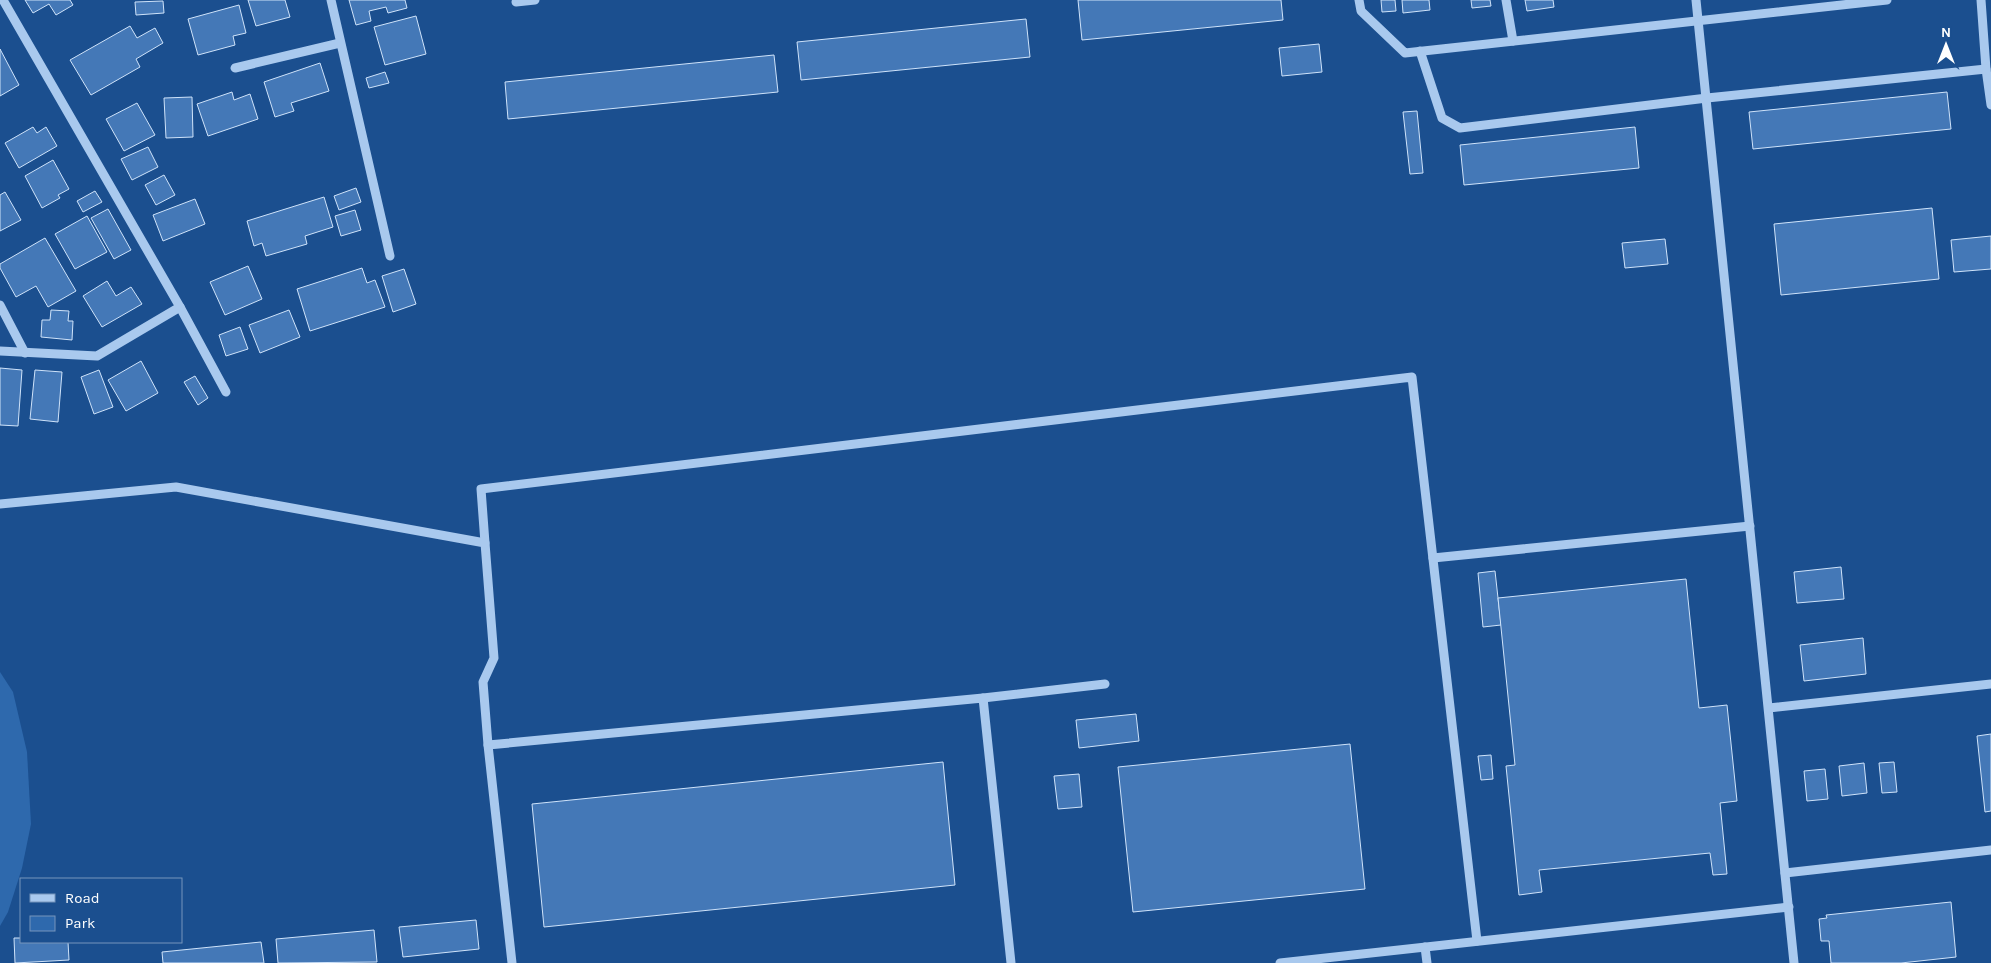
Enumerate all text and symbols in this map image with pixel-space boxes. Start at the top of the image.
north arrow [1921,20,1971,70]
text: N [1941,24,1951,41]
legend [20,878,182,943]
text: Road [65,889,100,907]
text: Park [65,914,95,932]

